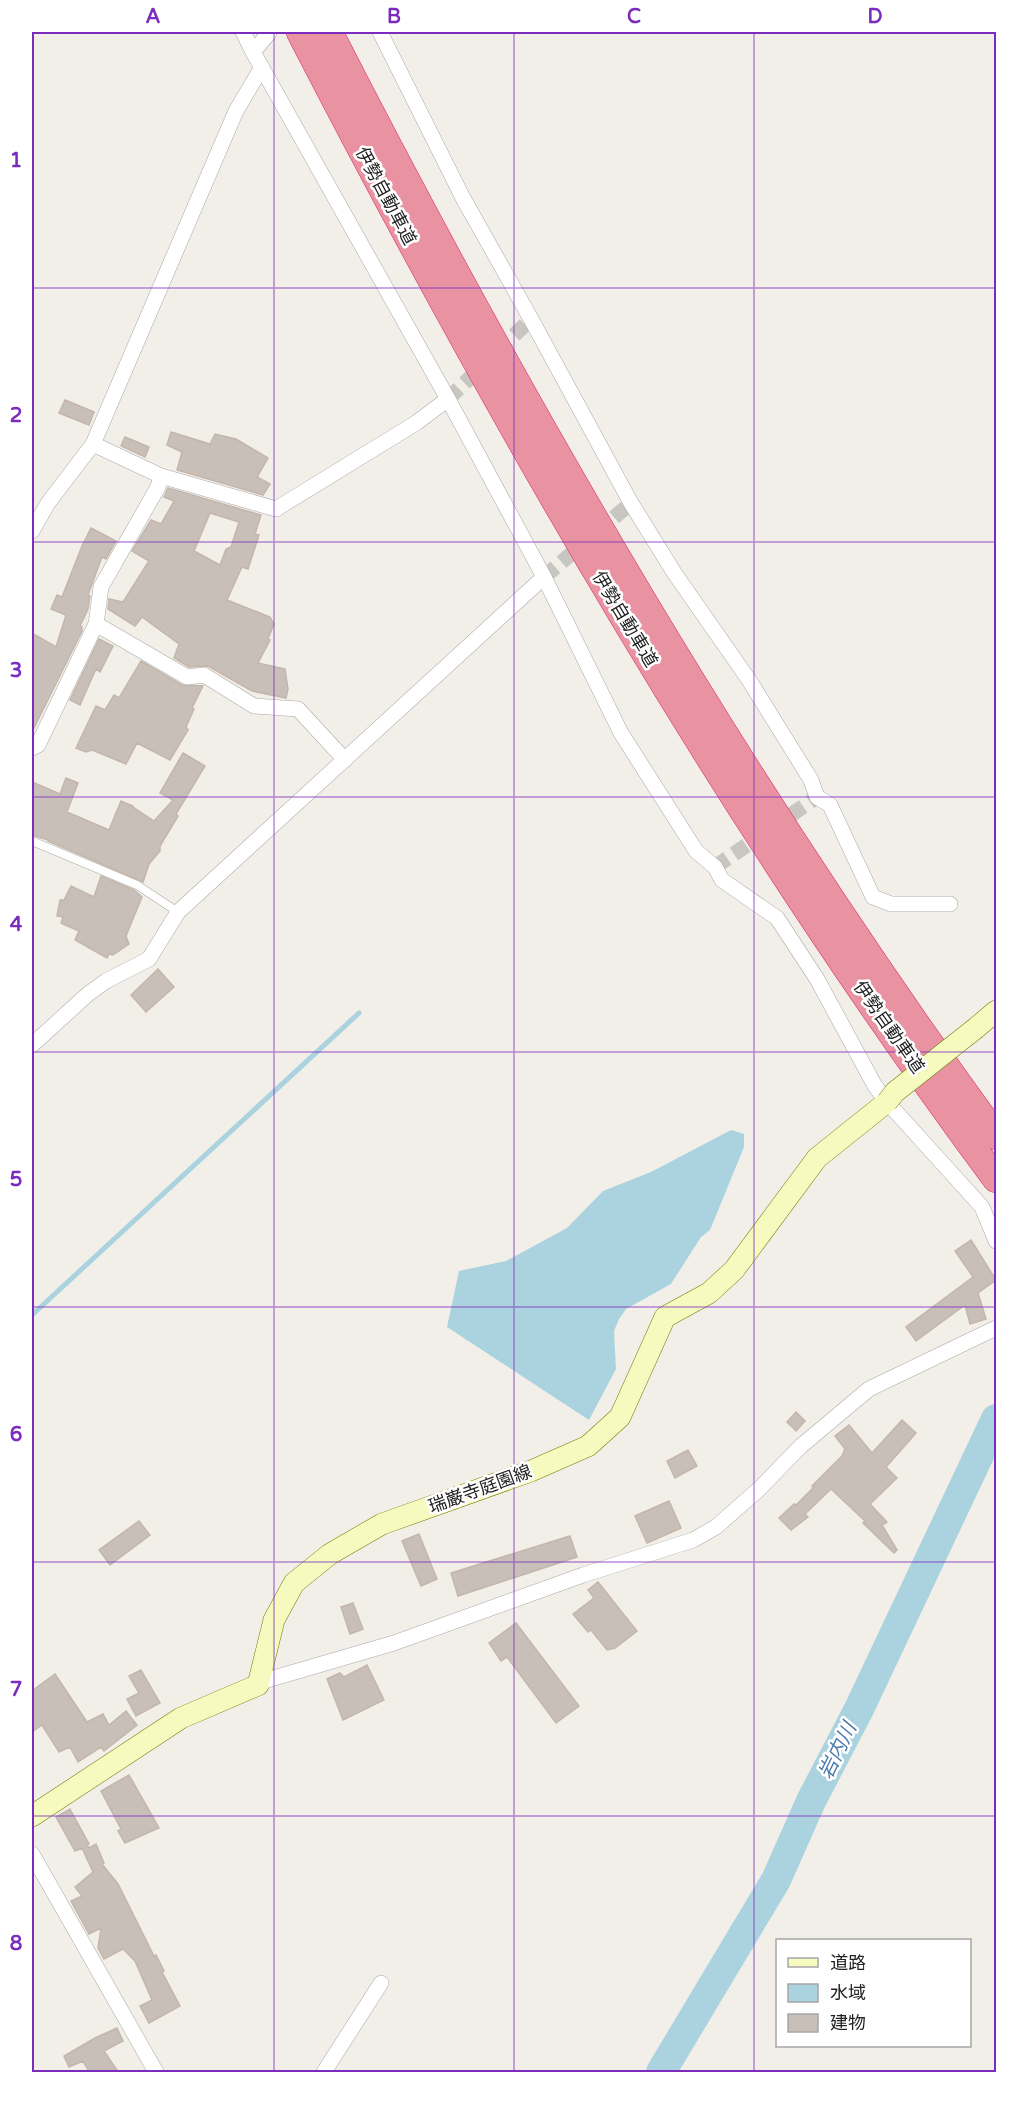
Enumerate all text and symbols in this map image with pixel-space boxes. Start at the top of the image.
text: A [146,5,161,29]
text: B [387,5,401,29]
text: C [627,5,641,29]
text: D [867,5,883,29]
street label: 伊勢自動車道 [351,143,421,249]
text: 1 [10,149,22,173]
text: 2 [10,404,22,428]
street label: 伊勢自動車道 [588,567,662,671]
text: 3 [10,659,22,683]
text: 4 [10,913,23,937]
street label: 伊勢自動車道 [849,976,929,1078]
text: 5 [10,1168,22,1192]
text: 6 [10,1423,22,1447]
street label: 瑞巌寺庭園線 [425,1460,535,1518]
text: 7 [10,1678,22,1702]
water label: 岩内川 [814,1717,863,1783]
text: 8 [10,1932,22,1956]
legend [776,1939,971,2047]
text: 道路 [830,1952,866,1974]
text: 水域 [830,1982,866,2004]
text: 建物 [830,2012,866,2034]

